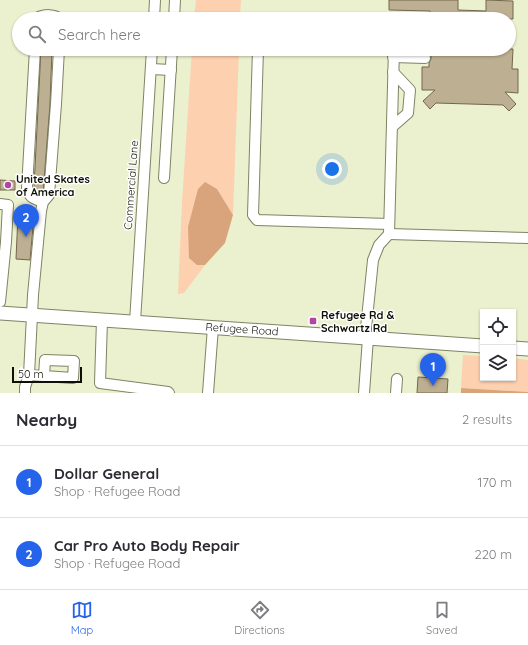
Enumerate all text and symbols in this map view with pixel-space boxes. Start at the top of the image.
search box [12,12,516,56]
icon: search [26,23,48,45]
text: Search here [58,25,141,44]
street label: Commercial Lane [121,140,141,230]
your location [322,159,342,179]
place label: United Skates of America [16,172,90,199]
marker: United Skates of America [3,180,13,190]
pin: 2 [13,204,39,237]
place label: Refugee Rd & Schwartz Rd [321,308,394,335]
map controls [480,309,516,381]
button: locate [480,309,516,345]
marker: Refugee Rd & Schwartz Rd [308,316,318,326]
street label: Refugee Road [205,319,279,339]
button: layers [480,345,516,381]
pin: 1 [420,353,446,386]
scale bar [12,365,82,384]
text: 50 m [18,367,44,381]
text: Nearby [16,409,77,430]
text: 2 results [462,411,512,427]
text: Dollar General [54,464,159,483]
text: 1 [26,474,32,490]
text: 170 m [477,474,512,490]
text: Shop · Refugee Road [54,483,180,499]
text: Car Pro Auto Body Repair [54,536,240,555]
text: 2 [25,546,33,562]
text: 220 m [474,546,512,562]
text: Shop · Refugee Road [54,555,180,571]
tab: Map [71,599,93,637]
tab: Directions [234,599,285,637]
tab: Saved [426,599,457,637]

